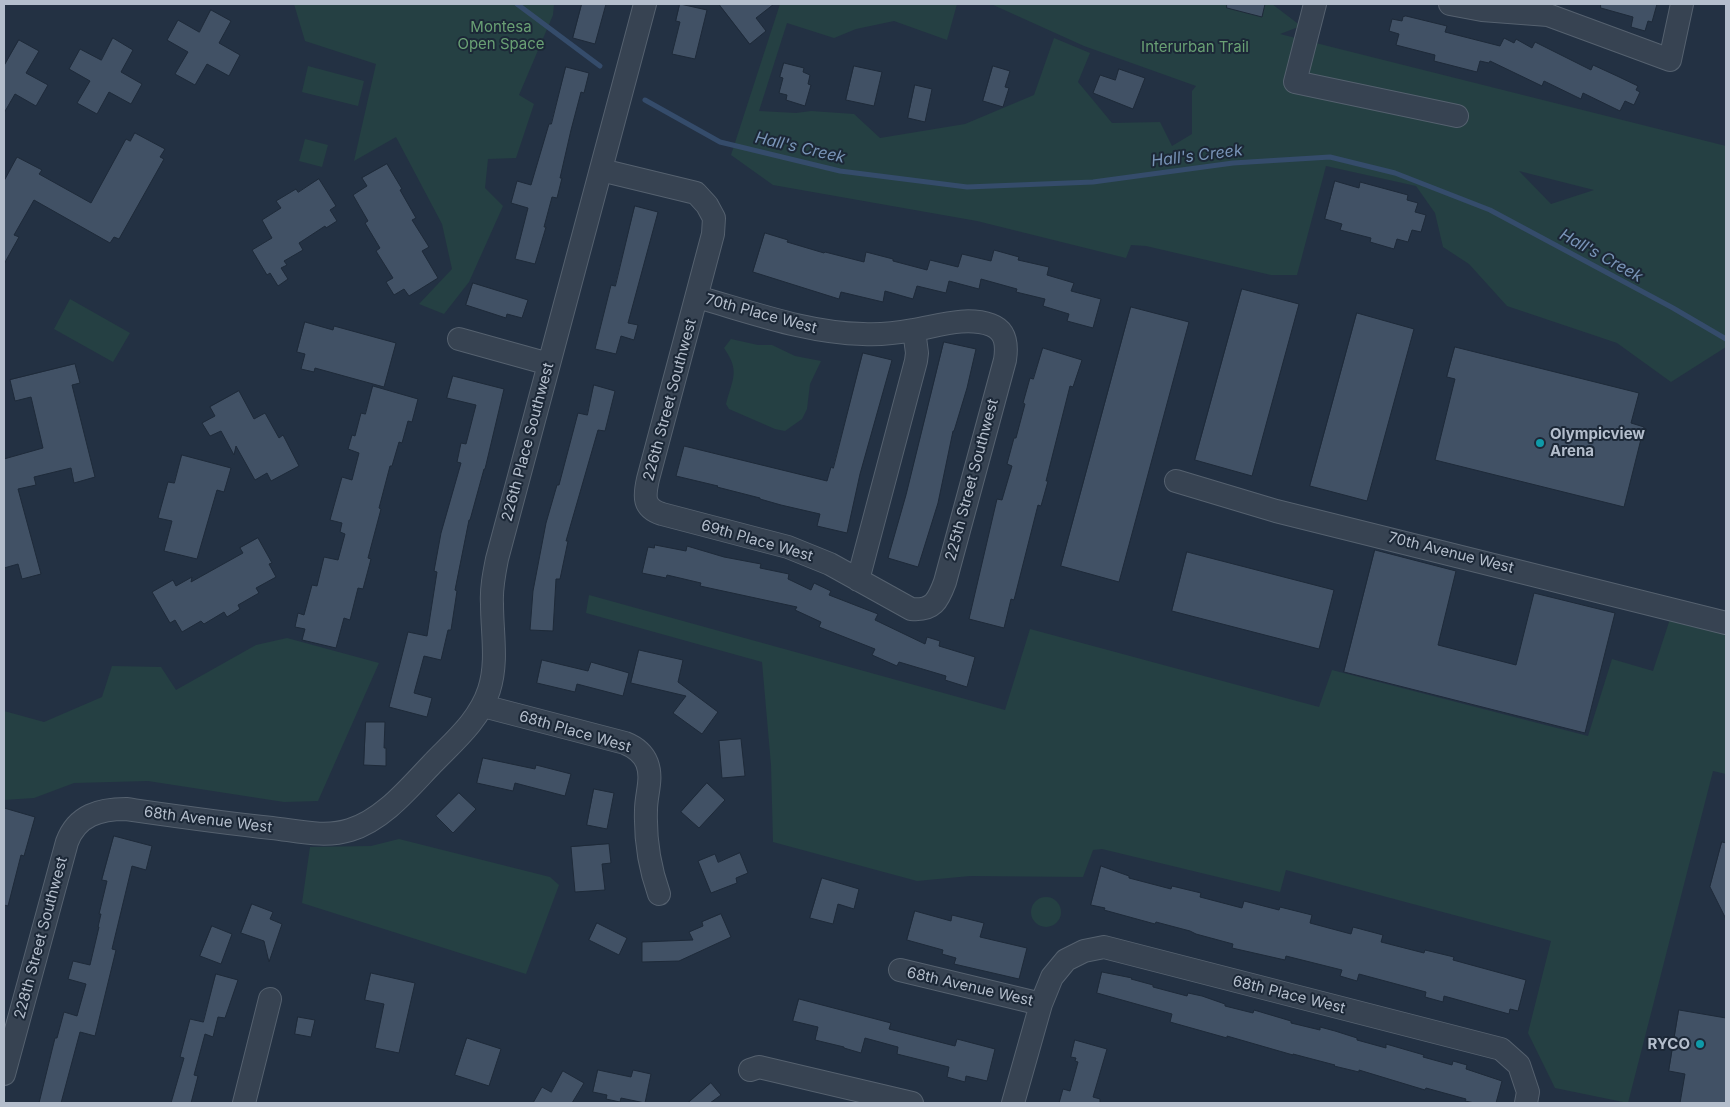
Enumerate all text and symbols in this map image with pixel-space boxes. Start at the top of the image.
park label: Montesa Open Space [457,18,545,53]
park label: Interurban Trail [1141,38,1249,56]
water label: Hall's Creek [753,128,847,168]
water label: Hall's Creek [1150,141,1244,171]
water label: Hall's Creek [1556,225,1646,287]
street label: 70th Place West [703,290,819,338]
street label: 226th Street Southwest [640,317,700,483]
street label: 226th Place Southwest [498,361,558,523]
street label: 225th Street Southwest [942,397,1002,563]
place label: Olympicview Arena [1550,425,1645,460]
marker: Olympicview Arena [1534,437,1546,449]
street label: 69th Place West [699,516,815,566]
street label: 70th Avenue West [1387,529,1515,577]
street label: 68th Place West [517,707,633,757]
street label: 68th Avenue West [143,803,273,837]
street label: 228th Street Southwest [11,855,71,1021]
street label: 68th Avenue West [905,964,1035,1010]
street label: 68th Place West [1231,972,1347,1018]
place label: RYCO [1648,1035,1690,1053]
marker: RYCO [1694,1038,1706,1050]

